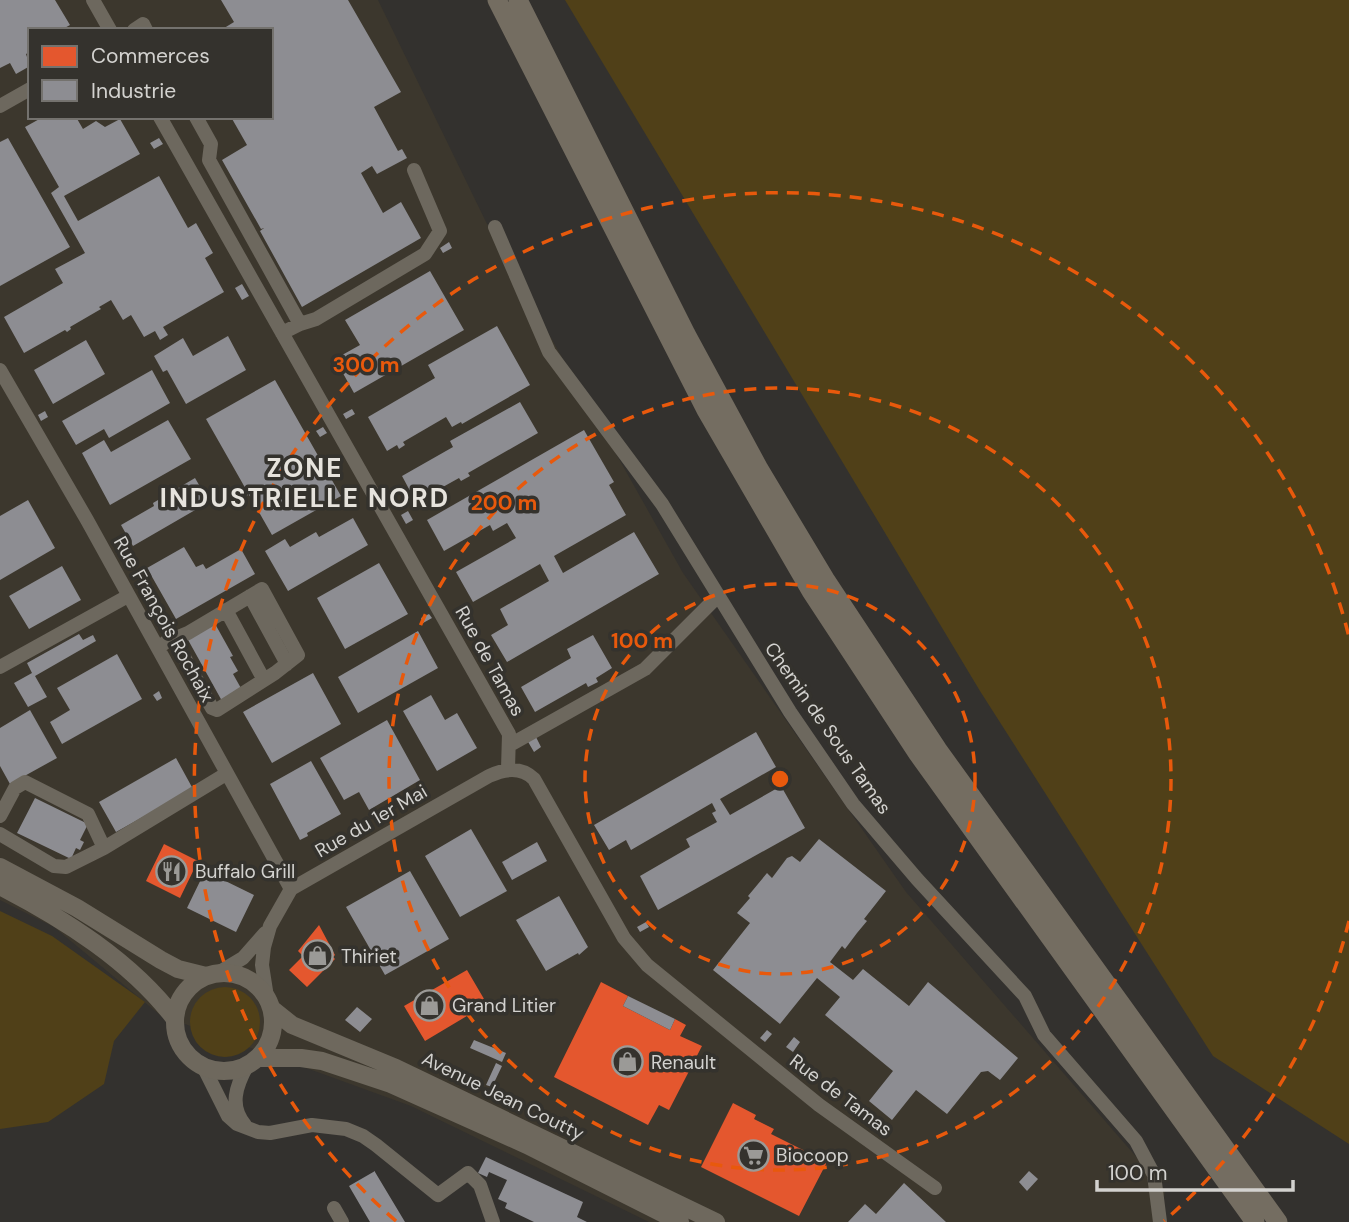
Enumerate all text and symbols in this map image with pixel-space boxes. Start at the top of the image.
legend [28,28,273,119]
text: Commerces [91,42,210,70]
text: Industrie [91,77,176,105]
text: 300 m [333,351,399,379]
district label: ZONE INDUSTRIELLE NORD [160,451,450,515]
text: 200 m [471,489,537,517]
street label: Rue François Rochaix [108,532,220,707]
street label: Rue de Tamas [449,602,531,720]
text: 100 m [611,627,673,655]
street label: Chemin de Sous Tamas [759,637,897,819]
centre of rings [768,767,792,791]
street label: Rue du 1er Mai [310,779,432,863]
restaurant icon: Buffalo Grill [155,854,189,888]
place label: Buffalo Grill [195,859,295,884]
shop icon: Thiriet [301,939,335,973]
place label: Thiriet [341,944,397,969]
shop icon: Grand Litier [412,988,446,1022]
place label: Grand Litier [452,993,556,1018]
shop icon: Renault [611,1045,645,1079]
street label: Avenue Jean Coutty [418,1046,589,1146]
street label: Rue de Tamas [785,1048,897,1142]
place label: Renault [651,1050,716,1075]
supermarket icon: Biocoop [736,1138,770,1172]
place label: Biocoop [776,1143,849,1168]
scale bar [1097,1148,1293,1192]
text: 100 m [1108,1159,1168,1187]

